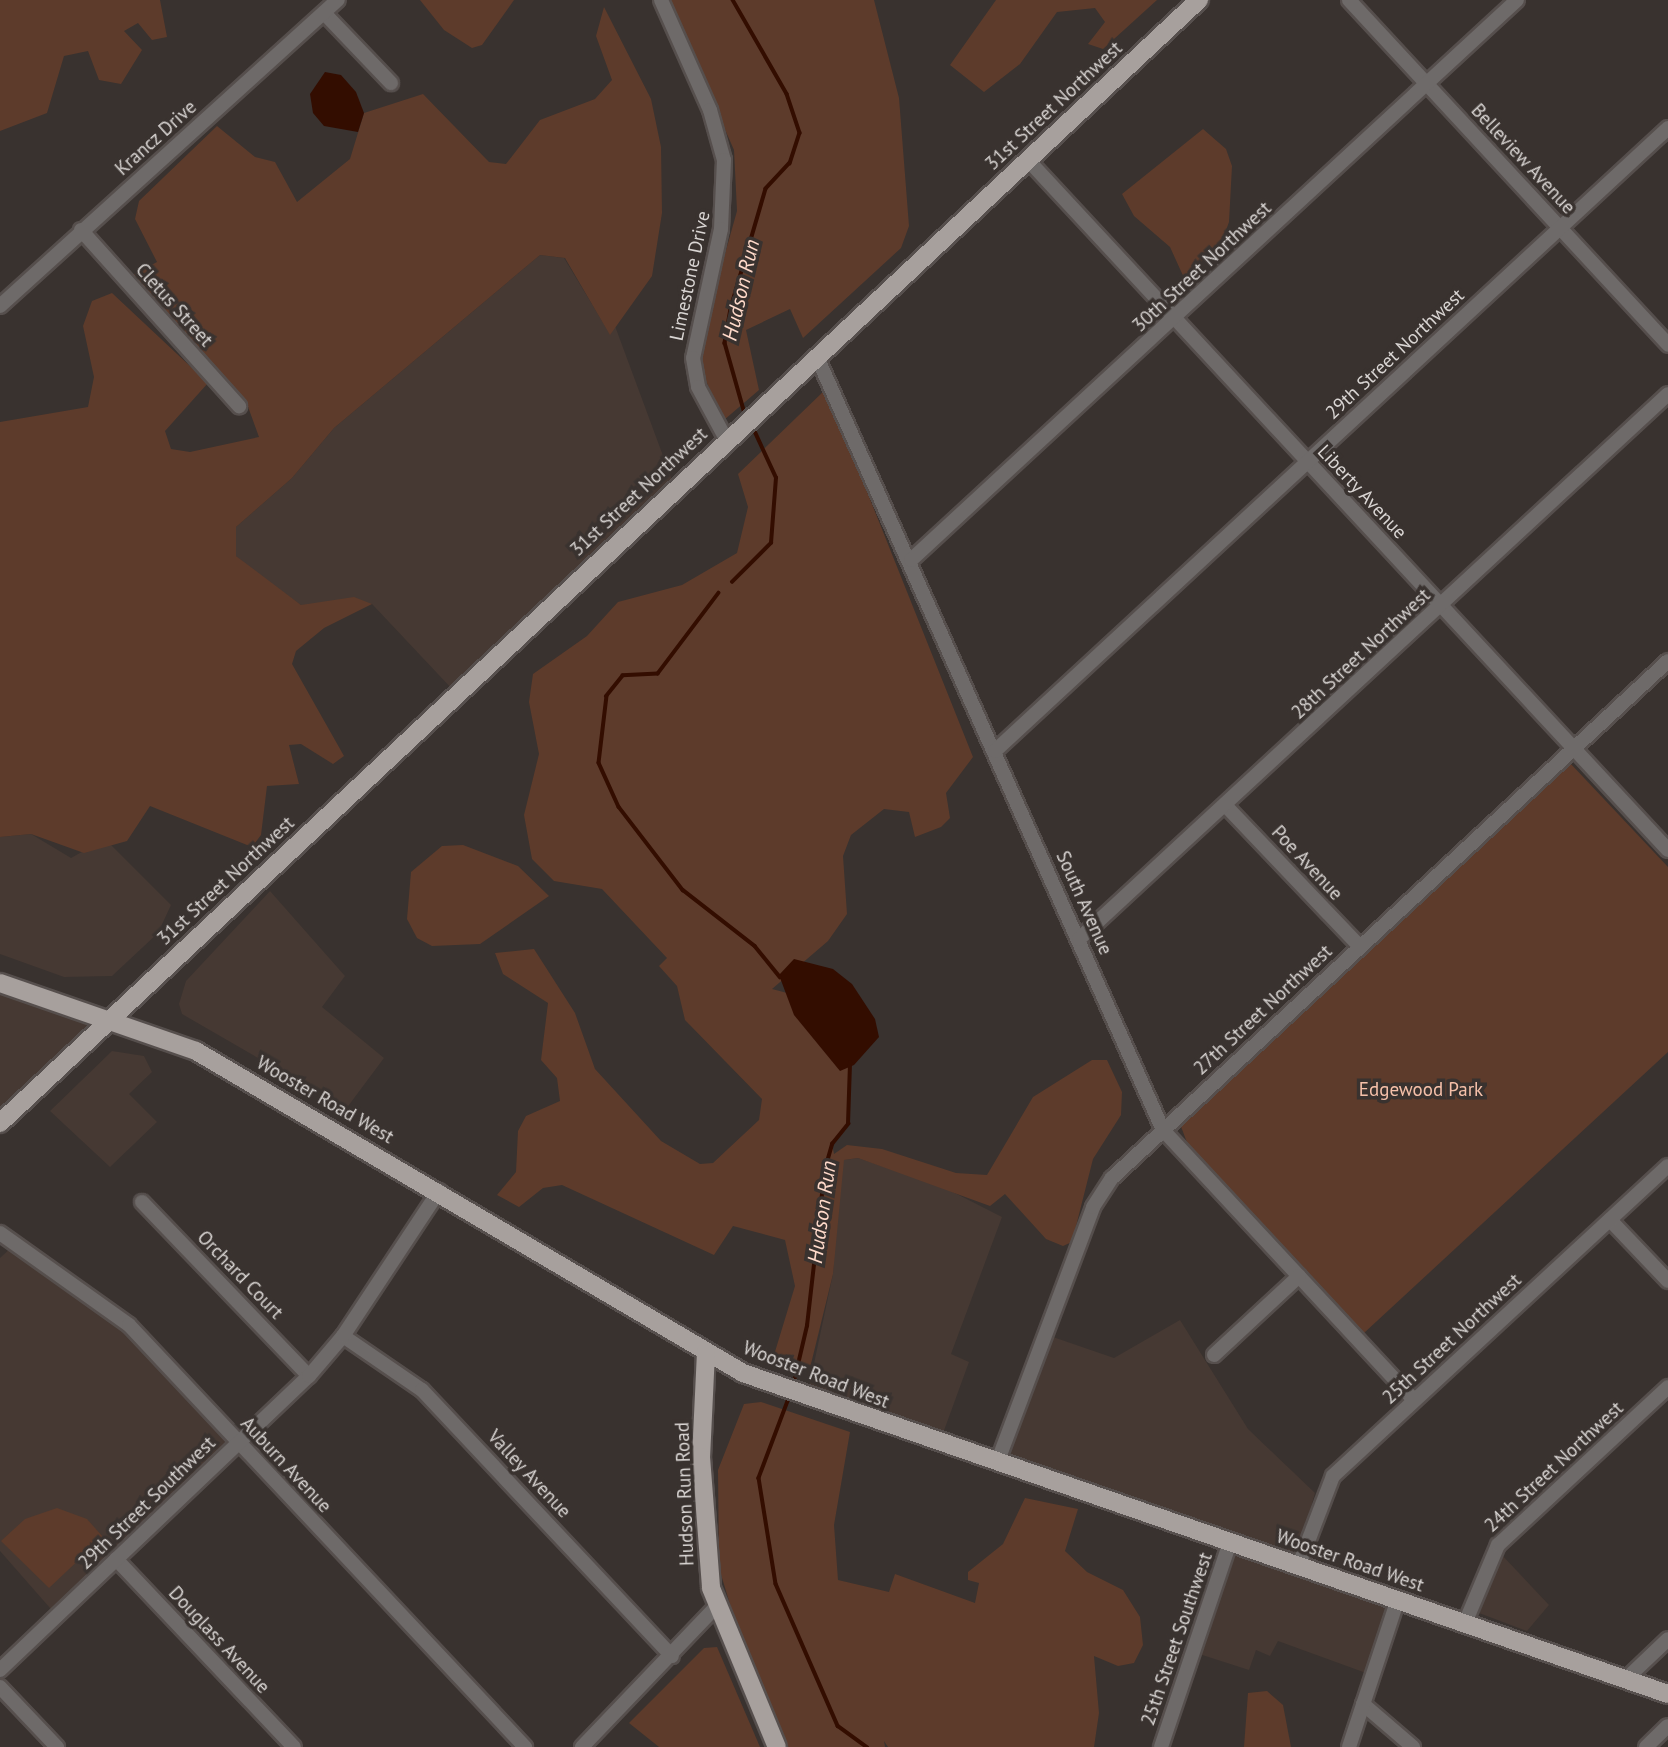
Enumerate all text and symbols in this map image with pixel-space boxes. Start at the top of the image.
street label: 31st Street Northwest [981,37,1127,175]
street label: Krancz Drive [111,95,201,181]
street label: Belleview Avenue [1466,99,1580,219]
street label: 30th Street Northwest [1128,197,1276,337]
street label: Limestone Drive [665,209,715,343]
water label: Hudson Run [717,237,765,343]
street label: Cletus Street [131,259,217,351]
street label: 29th Street Northwest [1321,284,1469,424]
street label: 31st Street Northwest [566,423,712,561]
street label: Liberty Avenue [1312,440,1412,544]
street label: 28th Street Northwest [1287,584,1435,724]
street label: 31st Street Northwest [153,812,299,950]
street label: Poe Avenue [1267,821,1347,905]
street label: South Avenue [1051,847,1117,959]
street label: 27th Street Northwest [1189,940,1337,1080]
street label: Wooster Road West [252,1051,398,1149]
park label: Edgewood Park [1359,1079,1483,1101]
water label: Hudson Run [802,1159,842,1265]
street label: Orchard Court [192,1226,288,1324]
street label: 25th Street Northwest [1378,1269,1526,1409]
street label: Wooster Road West [740,1337,892,1413]
street label: 24th Street Northwest [1480,1397,1628,1537]
street label: Auburn Avenue [236,1412,336,1518]
street label: Hudson Run Road [671,1422,699,1566]
street label: Valley Avenue [482,1425,576,1523]
street label: 29th Street Southwest [74,1432,220,1574]
street label: Wooster Road West [1273,1525,1427,1597]
street label: 25th Street Southwest [1137,1550,1217,1728]
street label: Douglass Avenue [163,1582,275,1698]

